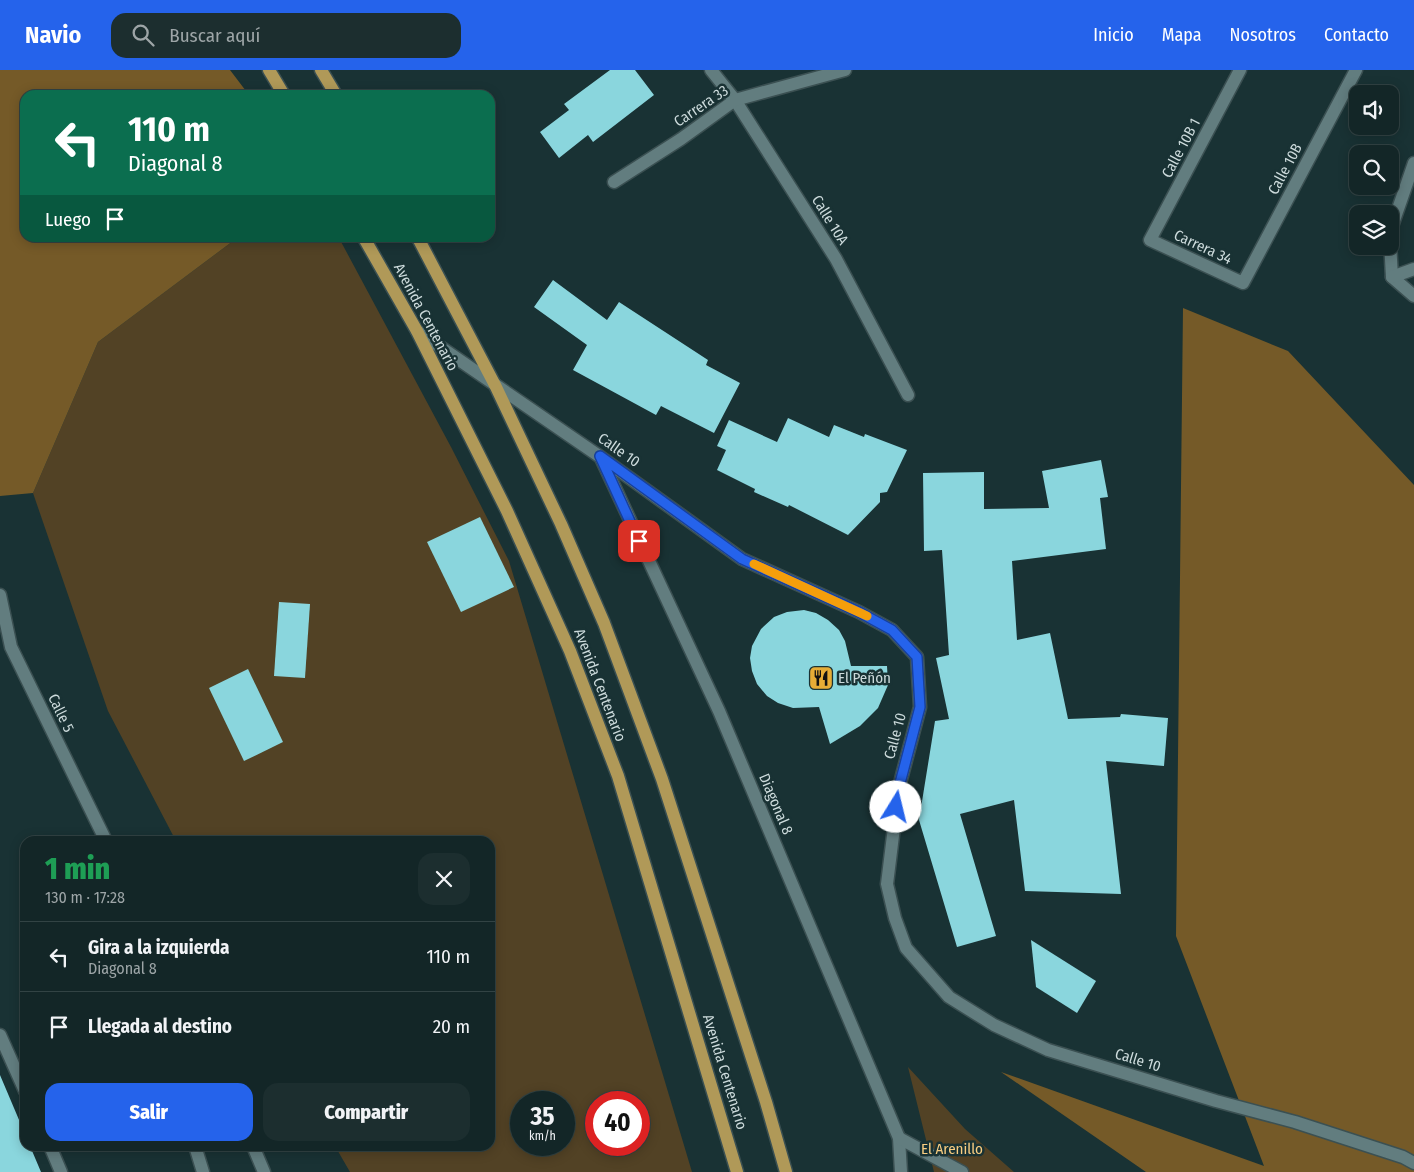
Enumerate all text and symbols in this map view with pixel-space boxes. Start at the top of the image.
search box [111,13,461,58]
text: Navio [25,21,81,49]
icon: search [129,21,157,49]
text: Buscar aquí [169,24,260,47]
text: Inicio [1093,24,1134,46]
text: Mapa [1162,24,1202,46]
text: Nosotros [1230,24,1296,46]
text: Contacto [1324,24,1389,46]
street label: Carrera 33 [670,81,732,131]
map controls [1349,85,1399,255]
button: sound [1349,85,1399,135]
text: 110 m [128,108,210,150]
icon: left [45,110,110,175]
street label: Calle 10B 1 [1158,115,1204,181]
street label: Calle 10B [1264,140,1306,198]
button: search [1349,145,1399,195]
text: Diagonal 8 [128,150,223,177]
street label: Calle 10A [808,192,852,248]
icon: arrive [101,205,129,233]
button: layers [1349,205,1399,255]
text: Luego [45,208,91,231]
street label: Carrera 34 [1171,226,1235,268]
street label: Avenida Centenario [390,260,462,374]
street label: Calle 10 [595,429,643,471]
pin [618,520,660,562]
icon: arrive [625,527,653,555]
street label: Avenida Centenario [570,626,630,744]
restaurant icon: El Peñón [808,665,834,691]
place label: El Peñón [838,669,891,687]
street label: Calle 5 [44,691,78,735]
street label: Calle 10 [880,711,910,761]
street label: Diagonal 8 [755,771,797,837]
position arrow [869,780,921,832]
text: 1 min [45,851,110,887]
button: close [418,853,470,905]
text: 130 m · 17:28 [45,888,125,907]
text: Gira a la izquierda [88,936,230,959]
icon: left [45,943,73,971]
text: 110 m [426,945,470,968]
text: Diagonal 8 [88,959,157,978]
street label: Avenida Centenario [699,1012,751,1132]
icon: arrive [45,1013,73,1041]
text: Llegada al destino [88,1015,232,1038]
text: 20 m [433,1015,470,1038]
street label: Calle 10 [1113,1045,1163,1075]
button: Salir [45,1083,253,1141]
button: Compartir [263,1083,470,1141]
speed limit sign: 40 [585,1091,650,1156]
text: 35 [530,1102,555,1132]
text: km/h [529,1129,556,1143]
park label: El Arenillo [921,1140,983,1158]

